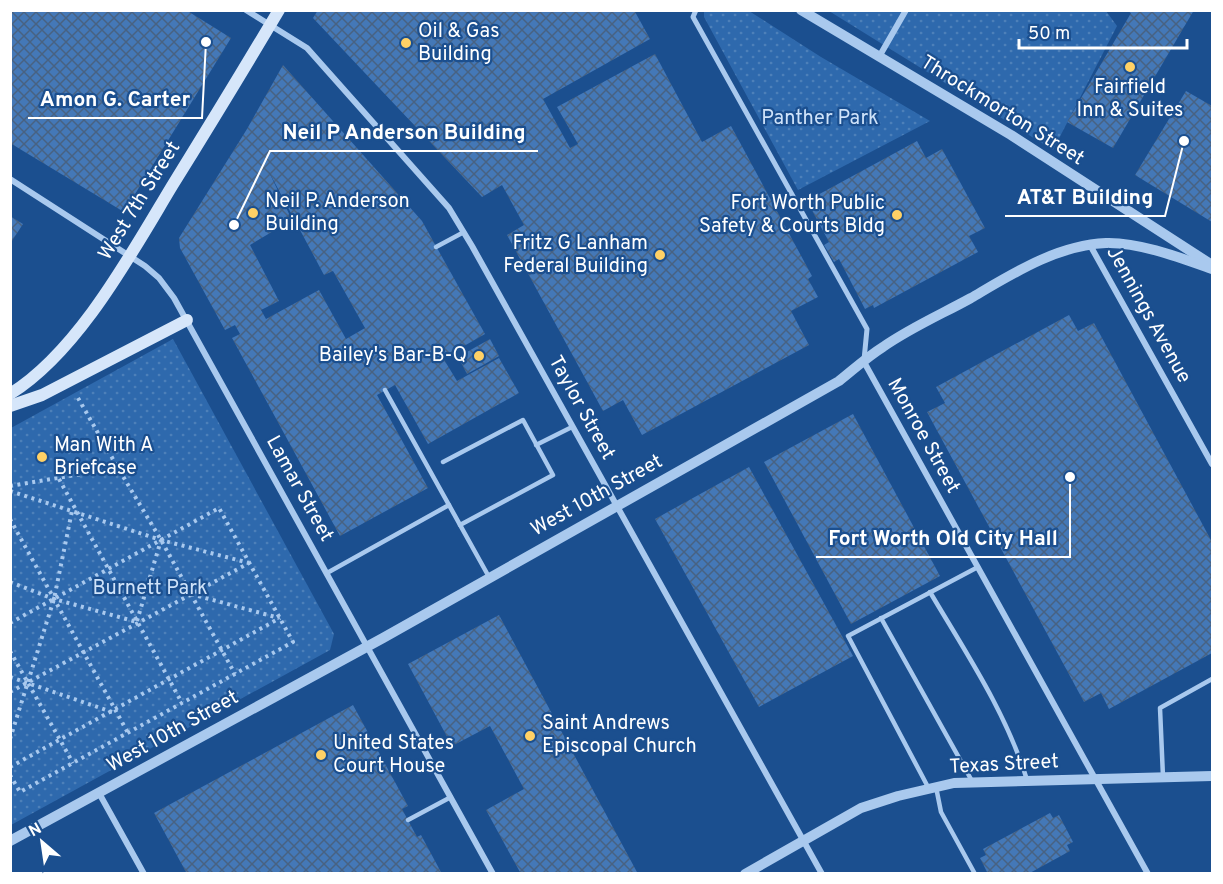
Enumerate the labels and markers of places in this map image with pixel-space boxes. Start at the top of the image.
place label: Oil & Gas Building [418,19,500,68]
marker: Oil & Gas Building [399,36,413,50]
marker: Fairfield Inn & Suites [1123,60,1137,74]
place label: Fairfield Inn & Suites [1077,75,1183,124]
callout: Amon G. Carter [28,79,202,118]
callout: Neil P Anderson Building [270,112,538,151]
callout: AT&T Building [1005,177,1165,216]
place label: Neil P. Anderson Building [265,189,410,238]
place label: Fort Worth Public Safety & Courts Bldg [699,191,885,240]
marker: Neil P. Anderson Building [246,206,260,220]
marker: Fort Worth Public Safety & Courts Bldg [890,208,904,222]
place label: Fritz G Lanham Federal Building [503,231,648,280]
marker: Fritz G Lanham Federal Building [653,248,667,262]
place label: Bailey's Bar-B-Q [319,343,467,369]
marker: Bailey's Bar-B-Q [472,349,486,363]
place label: Man With A Briefcase [54,433,154,482]
marker: Man With A Briefcase [35,450,49,464]
callout: Fort Worth Old City Hall [816,518,1070,557]
place label: Saint Andrews Episcopal Church [542,711,697,760]
marker: Saint Andrews Episcopal Church [523,729,537,743]
place label: United States Court House [333,731,454,780]
marker: United States Court House [314,748,328,762]

